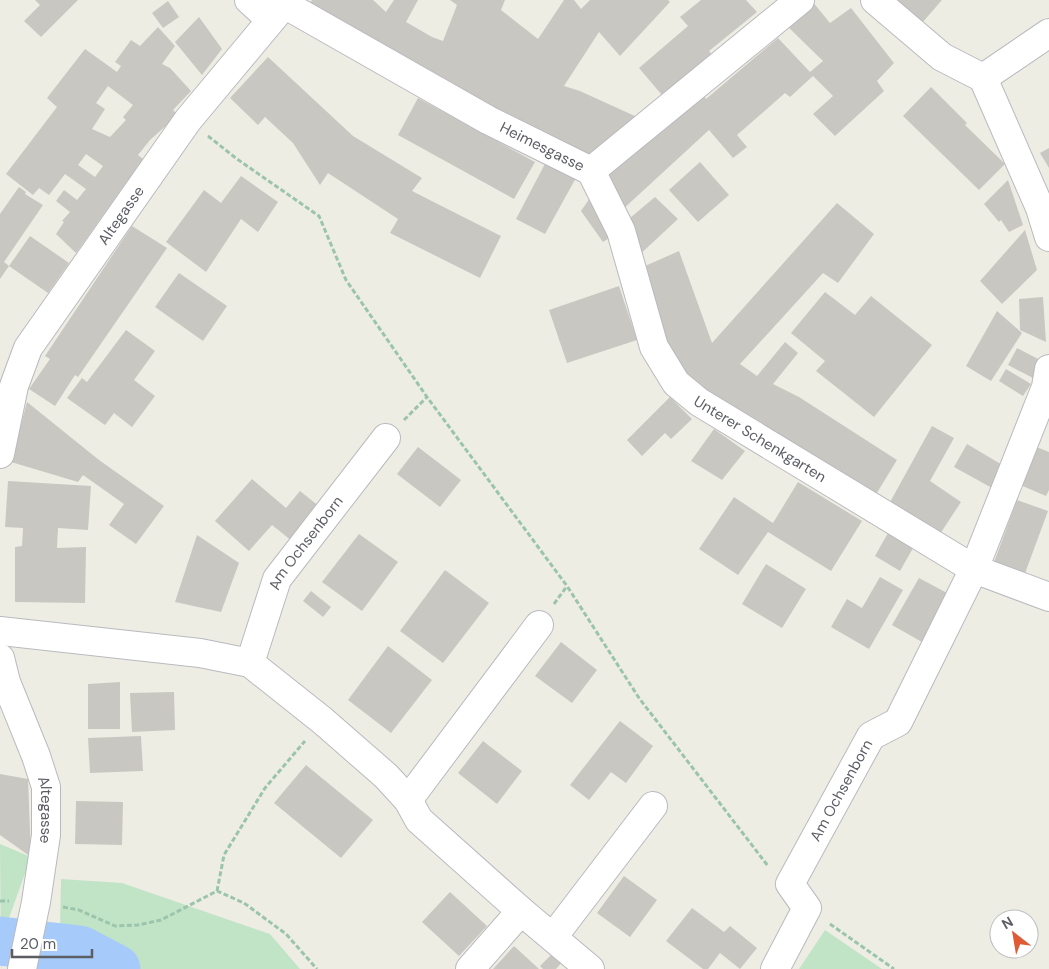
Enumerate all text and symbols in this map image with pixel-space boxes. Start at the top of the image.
street label: Heimesgasse [496,117,588,176]
street label: Altegasse [93,182,149,249]
street label: Unterer Schenkgarten [690,391,830,487]
street label: Am Ochsenborn [264,492,348,592]
street label: Am Ochsenborn [805,736,877,845]
street label: Altegasse [33,773,56,845]
north arrow [989,909,1039,959]
text: N [998,913,1016,933]
scale bar [12,926,92,958]
text: 20 m [20,934,56,954]

